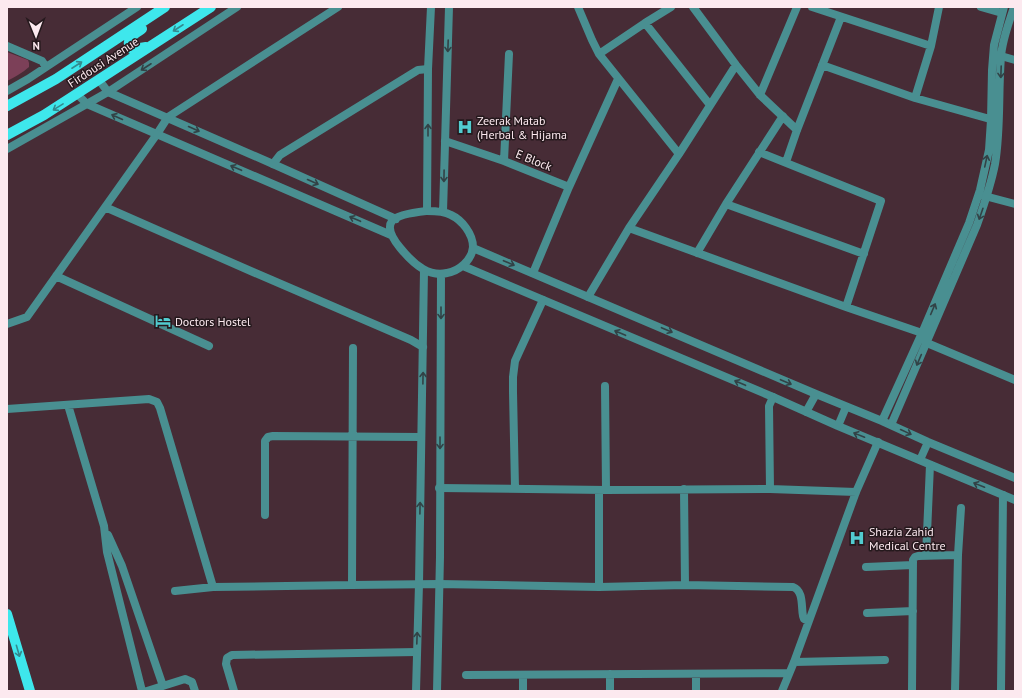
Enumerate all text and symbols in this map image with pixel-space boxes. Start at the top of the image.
north arrow [16,16,56,56]
one-way arrow [173,24,184,32]
street label: Firdousi Avenue [65,34,141,90]
text: N [32,39,40,53]
one-way arrow [444,39,452,52]
one-way arrow [71,61,82,69]
one-way arrow [141,63,152,71]
one-way arrow [997,65,1004,78]
one-way arrow [52,103,64,111]
one-way arrow [111,112,123,120]
place label: Zeerak Matab (Herbal & Hijama [477,113,567,142]
hospital icon: Zeerak Matab (Herbal & Hijama [456,118,474,136]
one-way arrow [424,124,432,137]
one-way arrow [188,126,200,133]
street label: E Block [514,146,555,174]
one-way arrow [983,155,991,168]
one-way arrow [230,164,242,171]
one-way arrow [440,169,448,182]
one-way arrow [307,179,319,186]
one-way arrow [976,208,984,220]
one-way arrow [350,215,362,223]
one-way arrow [502,259,514,267]
one-way arrow [929,303,937,315]
one-way arrow [437,306,445,319]
hotel icon: Doctors Hostel [154,312,172,330]
place label: Doctors Hostel [175,314,251,329]
one-way arrow [661,327,673,335]
one-way arrow [614,328,626,336]
one-way arrow [915,353,923,365]
one-way arrow [419,372,426,385]
one-way arrow [780,378,792,386]
one-way arrow [734,379,746,387]
one-way arrow [900,429,912,436]
one-way arrow [854,430,866,438]
one-way arrow [436,436,444,449]
one-way arrow [973,481,985,488]
one-way arrow [416,502,424,515]
place label: Shazia Zahid Medical Centre [869,524,946,553]
hospital icon: Shazia Zahid Medical Centre [848,529,866,547]
one-way arrow [414,632,421,645]
one-way arrow [15,644,22,657]

